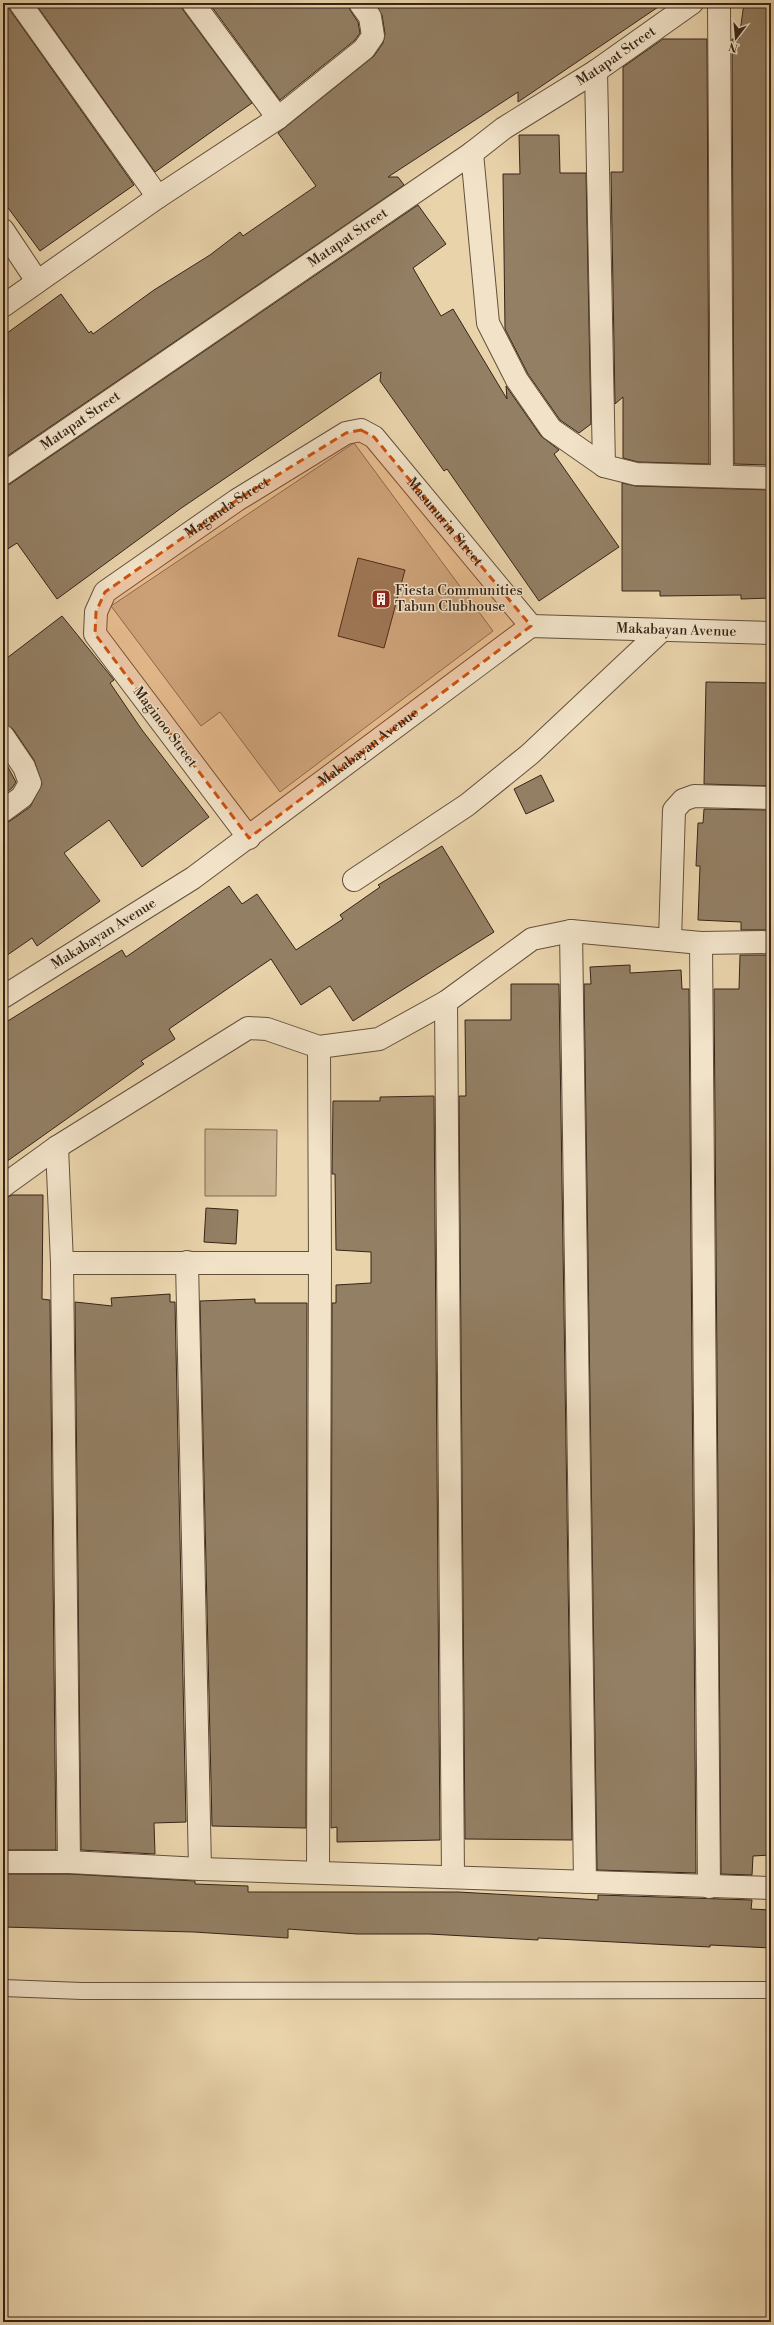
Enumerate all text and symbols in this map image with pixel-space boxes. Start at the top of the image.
north arrow [716,18,756,58]
street label: Matapat Street [573,22,659,90]
text: N [727,39,740,55]
street label: Matapat Street [305,204,391,272]
street label: Matapat Street [37,387,124,455]
street label: Maganda Street [181,473,273,543]
street label: Masunurin Street [402,474,487,570]
place label: Fiesta Communities Tabun Clubhouse [395,582,523,616]
building icon: Fiesta Communities Tabun Clubhouse [370,588,392,610]
street label: Makabayan Avenue [616,619,737,641]
street label: Maginoo Street [129,683,201,771]
street label: Makabayan Avenue [315,704,422,790]
street label: Makabayan Avenue [48,894,160,973]

